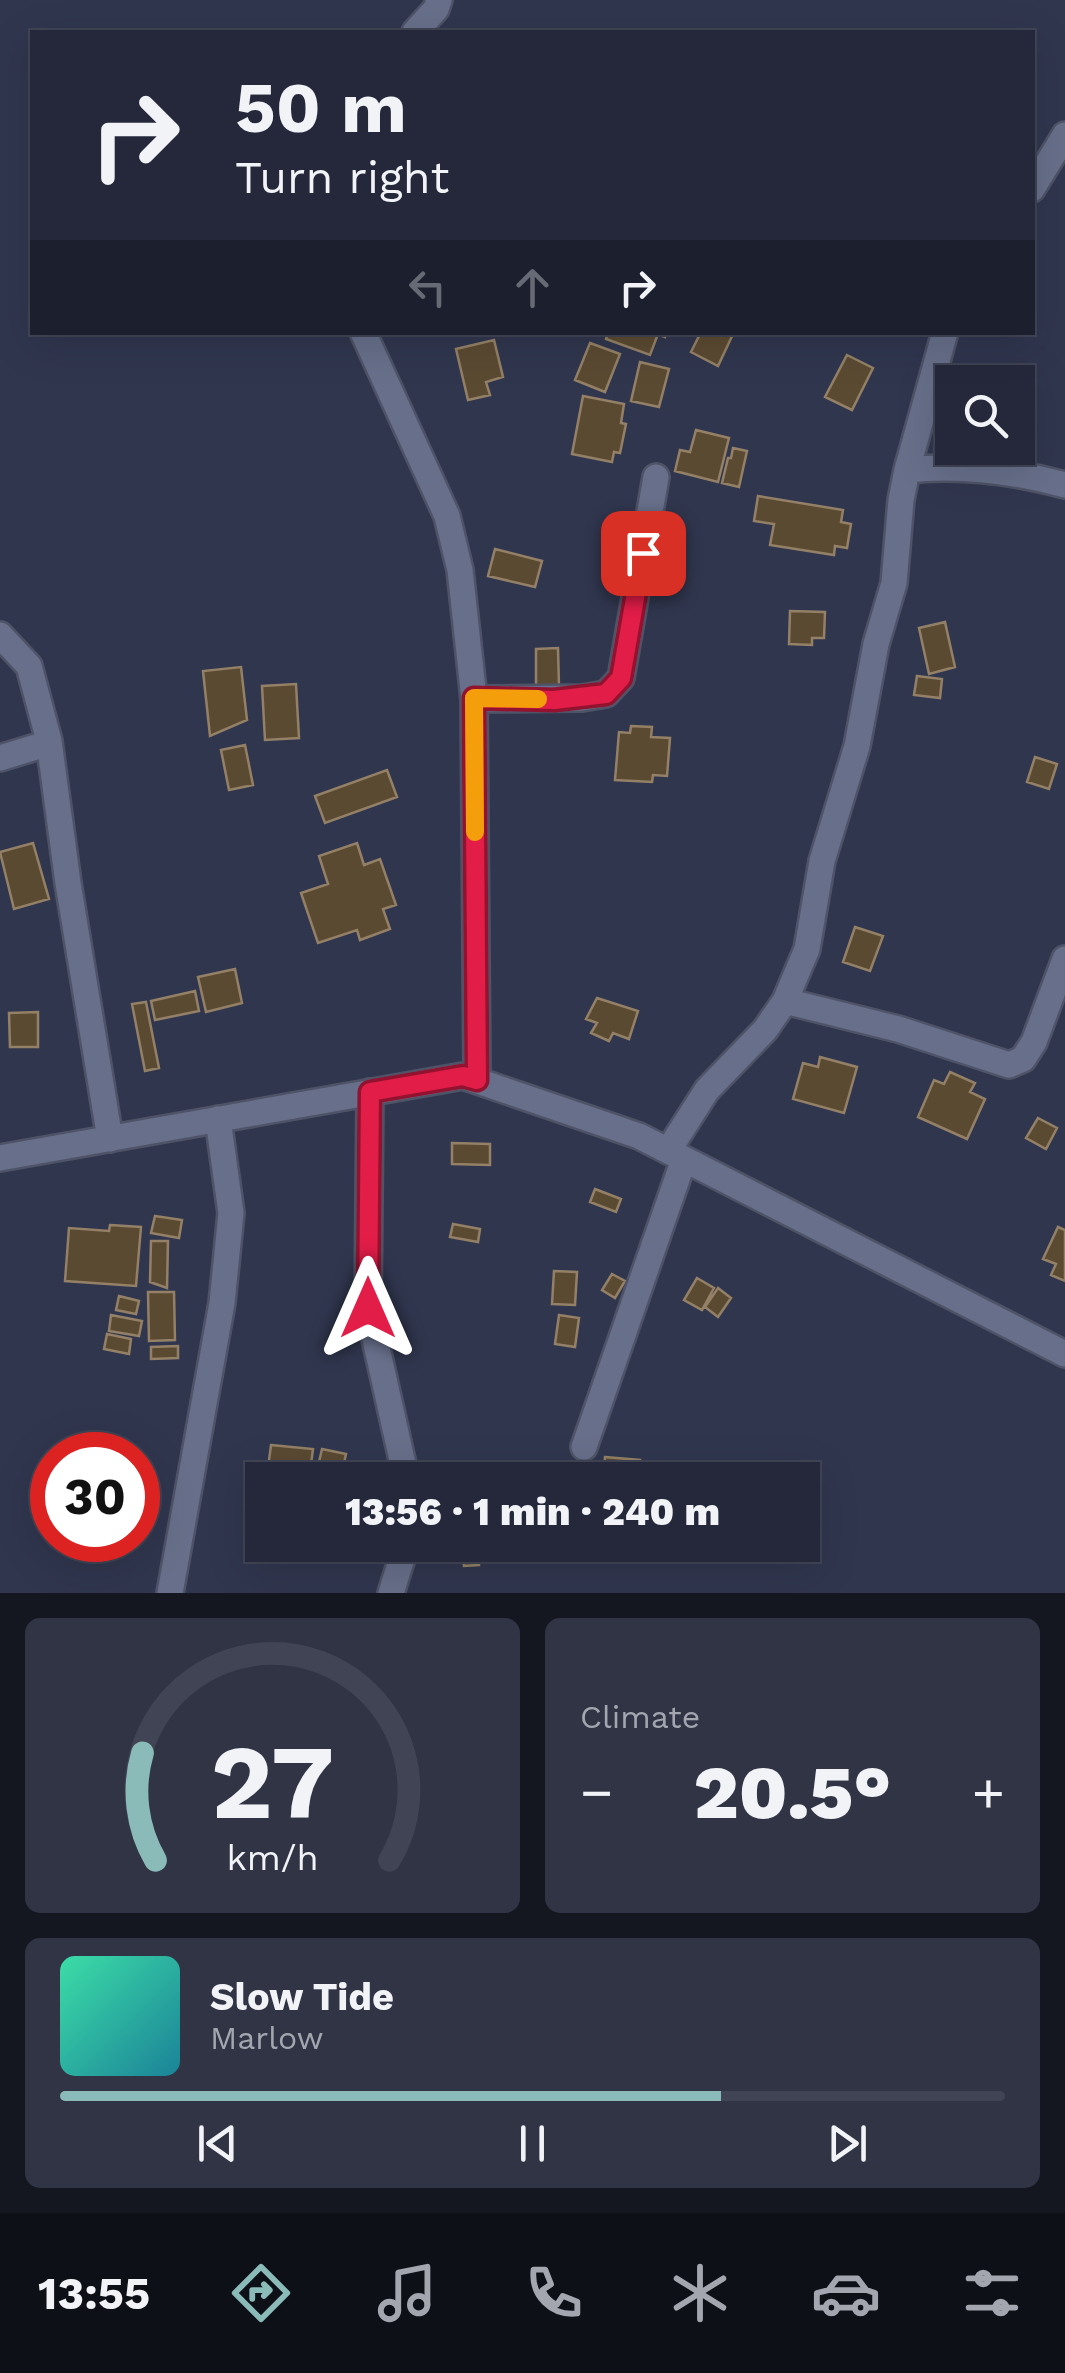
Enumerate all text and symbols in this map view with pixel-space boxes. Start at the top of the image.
text: 50 m [235,67,407,149]
icon: right [70,70,200,200]
text: Turn right [235,151,449,204]
icon: left [400,260,455,315]
icon: ahead [505,260,560,315]
icon: right [610,260,665,315]
map controls [935,365,1035,465]
button: search [935,365,1035,465]
pin [601,511,686,596]
icon: arrive [616,526,671,581]
position arrow [316,1256,420,1360]
speed limit sign: 30 [30,1432,160,1562]
text: 13:56 · 1 min · 240 m [345,1490,720,1534]
text: Climate [580,1698,700,1736]
text: 27 [211,1721,334,1843]
text: 20.5° [694,1748,891,1836]
text: − [580,1760,613,1824]
text: + [972,1760,1005,1824]
text: km/h [226,1837,319,1879]
text: Slow Tide [210,1975,394,2019]
text: Marlow [210,2019,324,2057]
icon: previous [190,2116,245,2171]
icon: pause [505,2116,560,2171]
icon: next [820,2116,875,2171]
icon: directions [226,2258,296,2328]
icon: music [372,2258,442,2328]
icon: phone [519,2258,589,2328]
icon: climate [665,2258,735,2328]
icon: car [811,2258,881,2328]
icon: filters [957,2258,1027,2328]
text: 13:55 [38,2267,150,2320]

